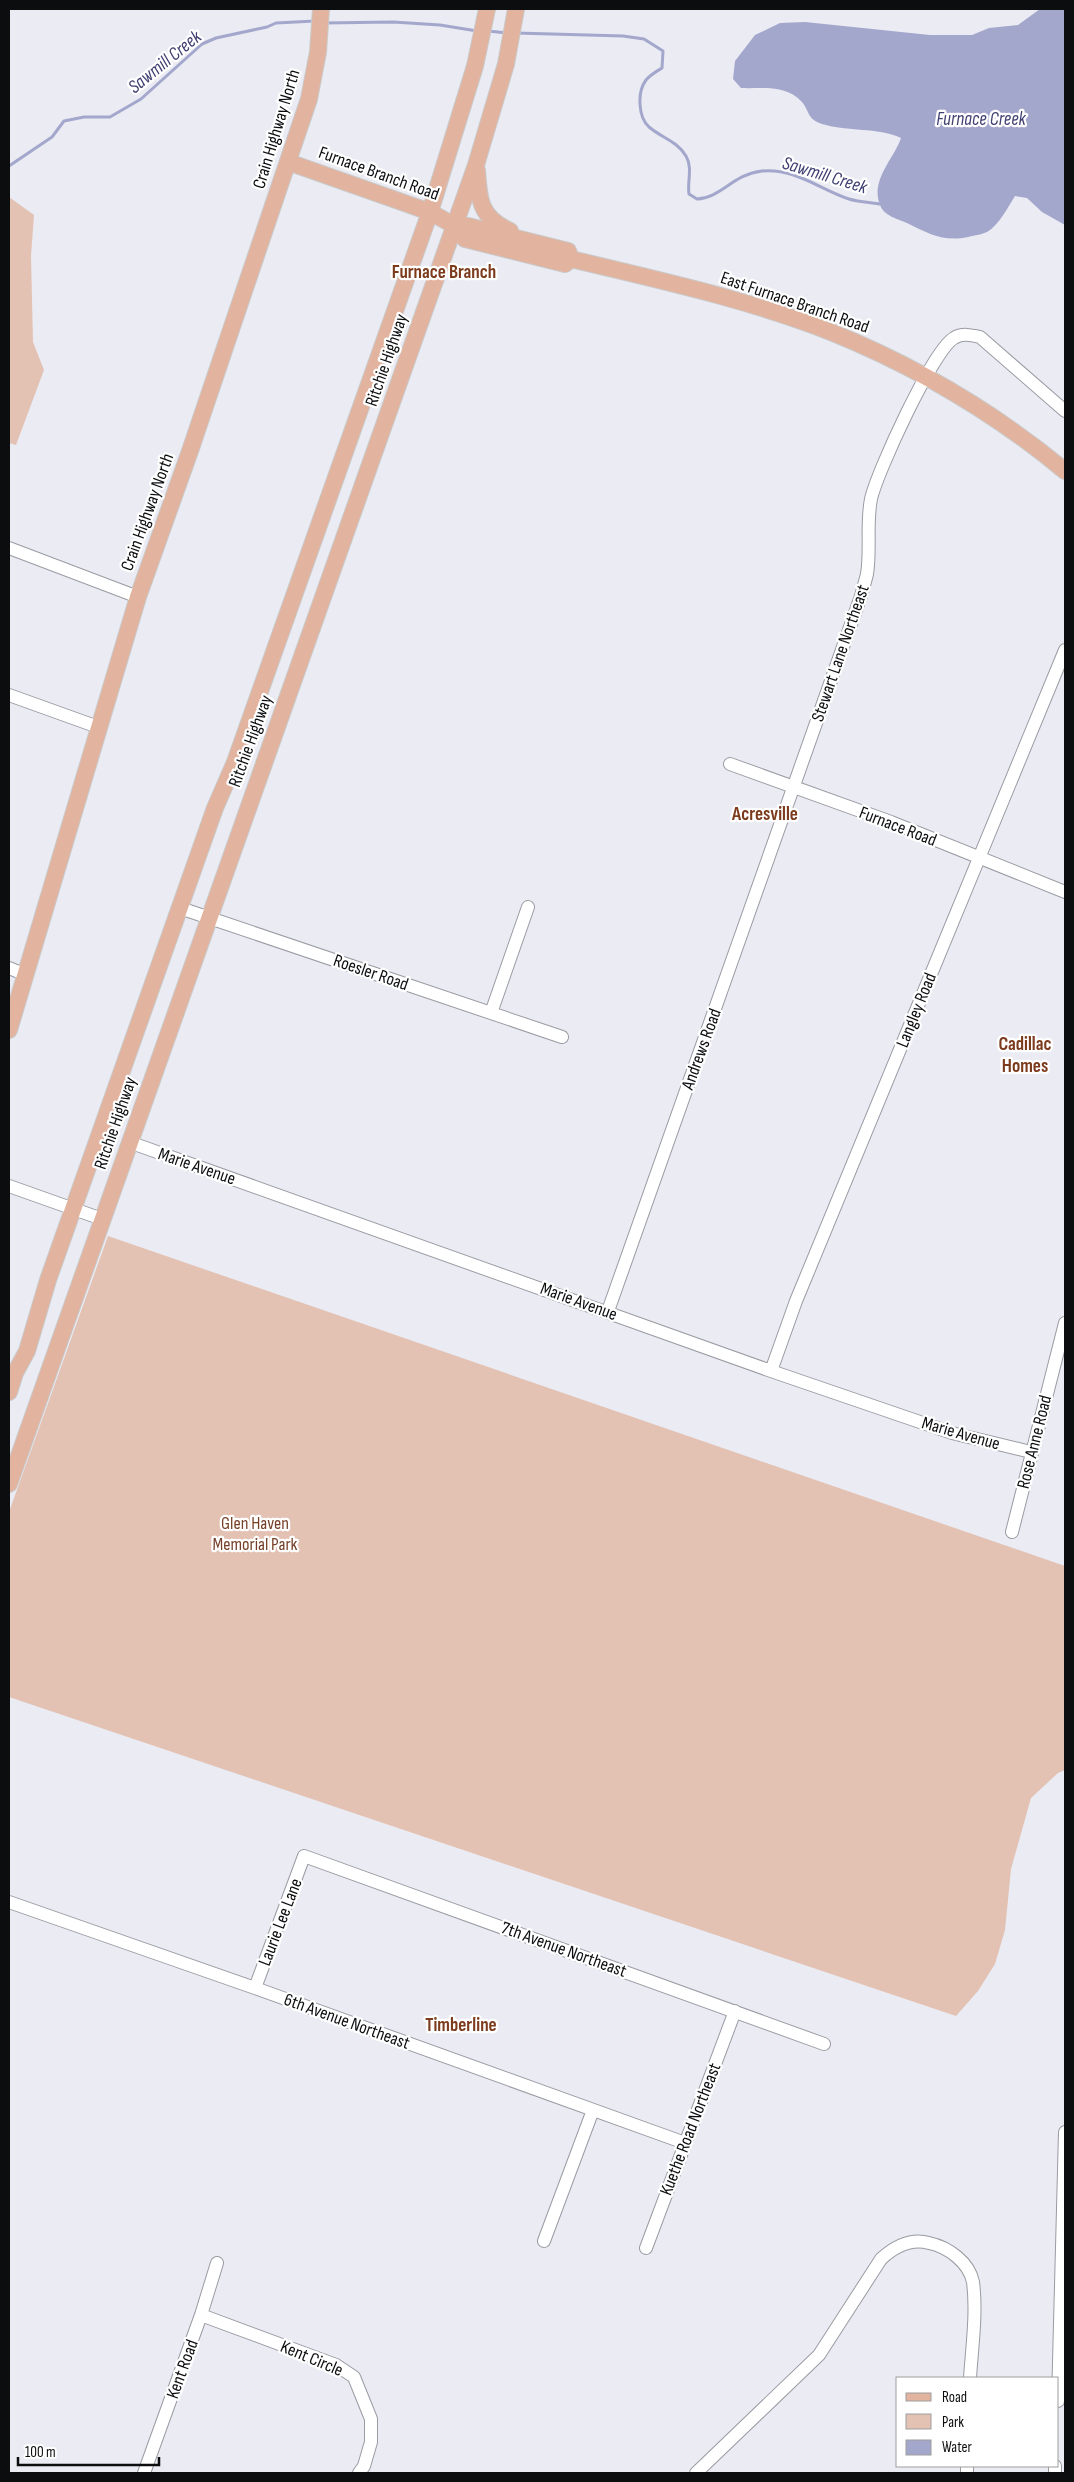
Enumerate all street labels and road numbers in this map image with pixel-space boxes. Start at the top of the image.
street label: Crain Highway North [248,67,305,191]
street label: Furnace Branch Road [316,142,442,205]
street label: East Furnace Branch Road [718,267,872,338]
street label: Ritchie Highway [361,311,412,409]
street label: Crain Highway North [116,451,178,574]
street label: Stewart Lane Northeast [807,581,874,724]
street label: Ritchie Highway [224,692,277,790]
street label: Furnace Road [856,802,940,851]
street label: Roesler Road [331,950,411,995]
street label: Langley Road [892,970,941,1051]
street label: Andrews Road [677,1006,726,1094]
street label: Ritchie Highway [90,1074,141,1172]
street label: Marie Avenue [155,1143,238,1189]
street label: Marie Avenue [538,1278,620,1325]
street label: Rose Anne Road [1013,1393,1056,1491]
street label: Marie Avenue [919,1412,1002,1455]
street label: Laurie Lee Lane [254,1875,307,1969]
street label: 7th Avenue Northeast [498,1917,630,1982]
street label: 6th Avenue Northeast [281,1989,413,2054]
street label: Kuethe Road Northeast [656,2060,726,2198]
street label: Kent Circle [277,2336,346,2381]
street label: Kent Road [162,2337,203,2402]

